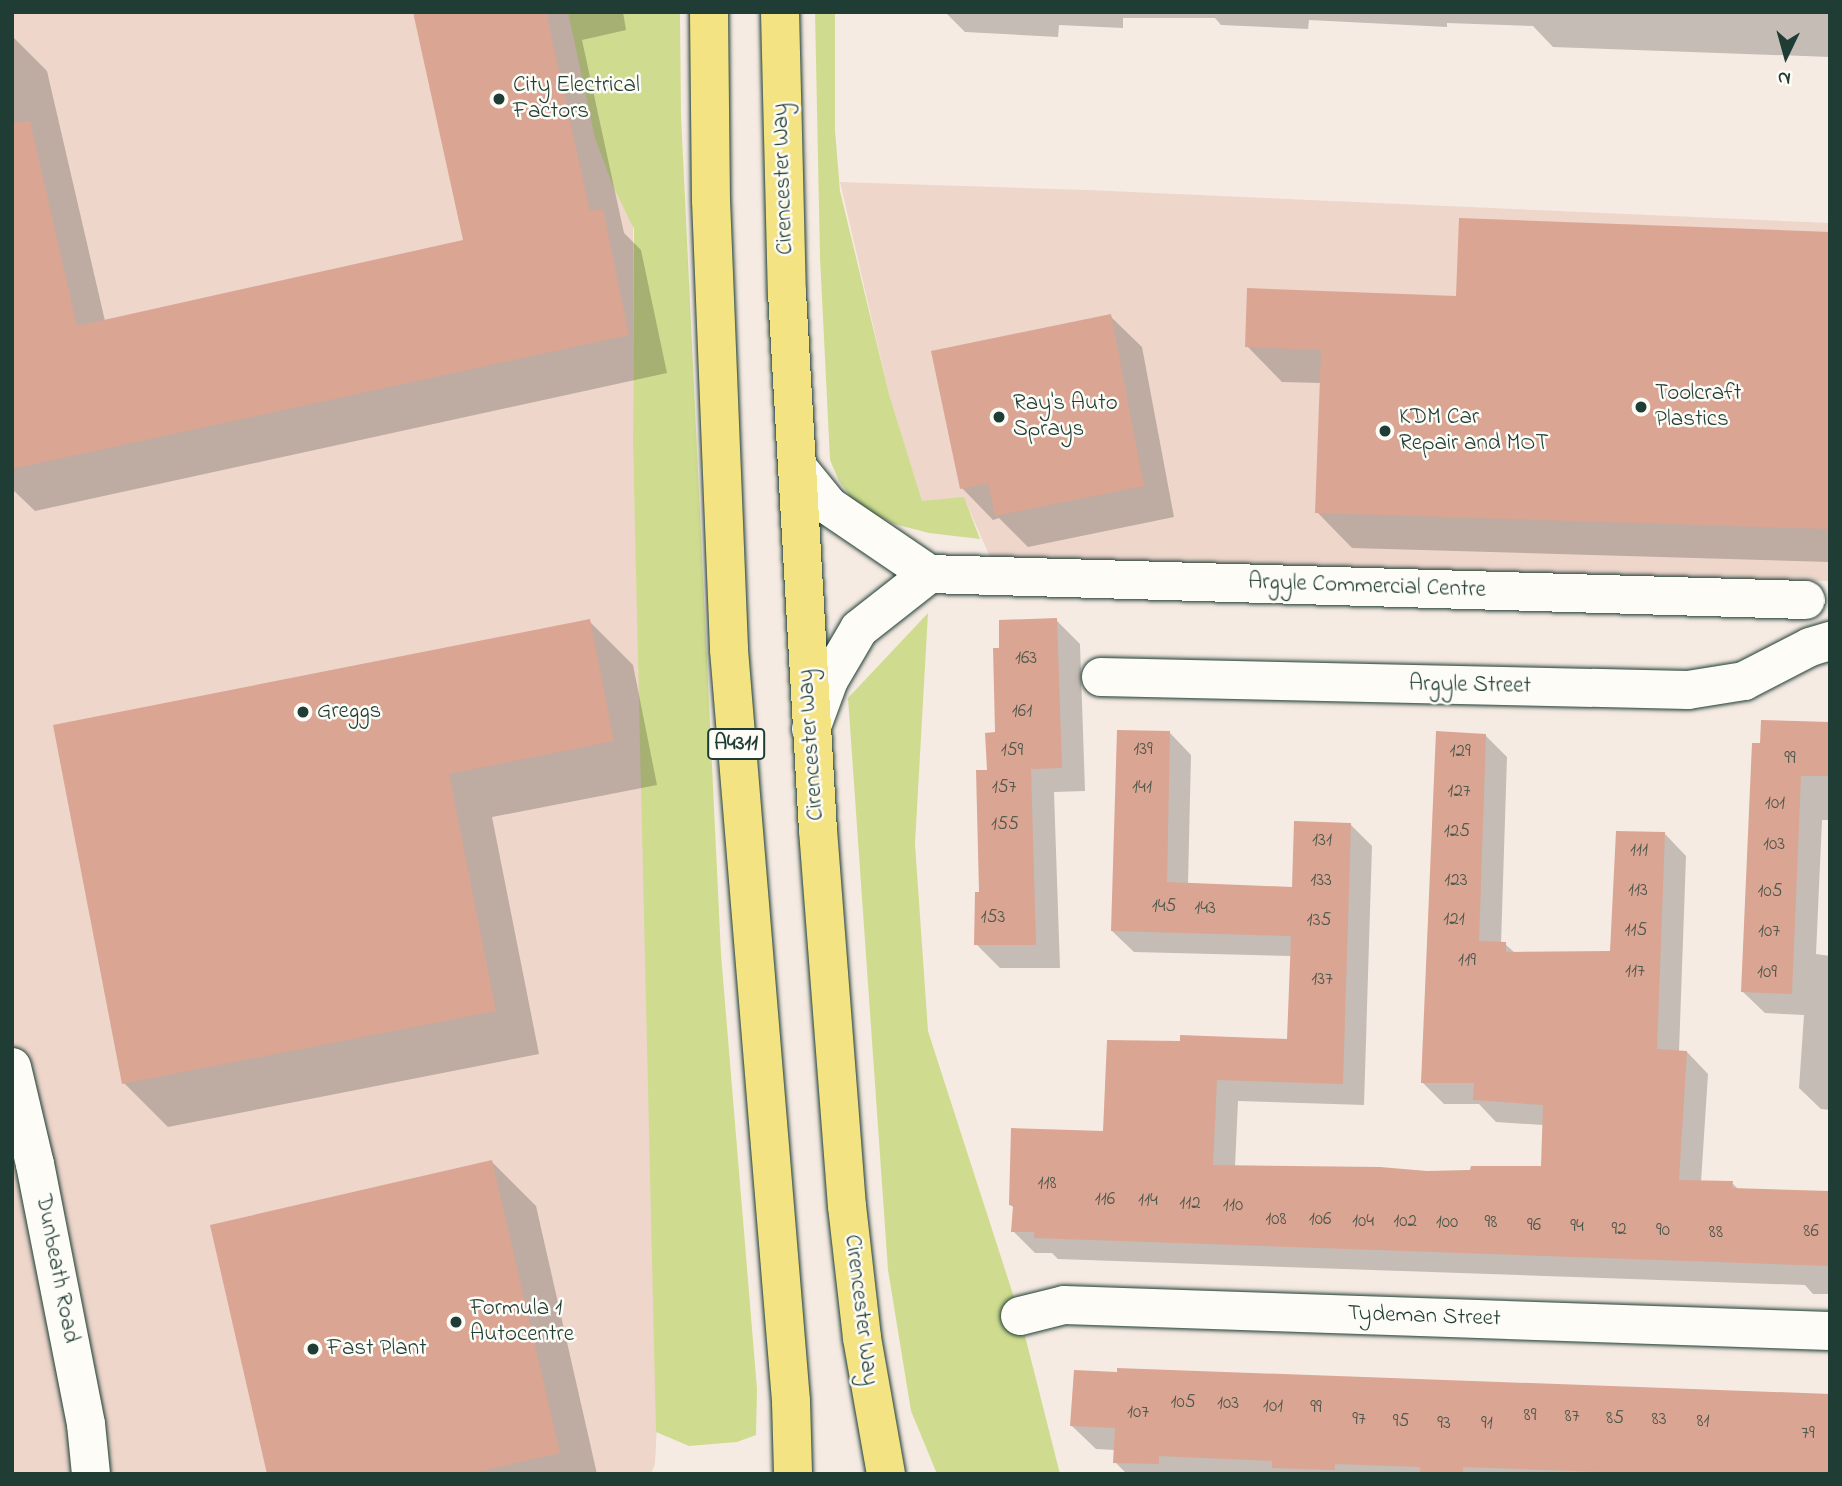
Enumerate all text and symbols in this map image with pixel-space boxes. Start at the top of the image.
north arrow [1751,21,1821,91]
text: N [1777,63,1792,91]
place label: City Electrical Factors [513,72,640,126]
marker: City Electrical Factors [491,91,507,107]
street label: Cirencester Way [768,103,800,255]
place label: Toolcraft Plastics [1655,380,1742,434]
place label: Ray's Auto Sprays [1013,390,1118,444]
marker: Toolcraft Plastics [1633,399,1649,415]
place label: KDM Car Repair and MOT [1399,404,1549,458]
marker: Ray's Auto Sprays [991,409,1007,425]
marker: KDM Car Repair and MOT [1377,423,1393,439]
street label: Argyle Commercial Centre [1248,569,1486,605]
house number: 163 [1015,648,1037,670]
street label: Cirencester Way [793,668,831,822]
street label: Argyle Street [1409,671,1531,701]
place label: Greggs [317,698,381,726]
house number: 161 [1012,701,1032,723]
marker: Greggs [295,704,311,720]
road number: A4311 [706,726,766,762]
house number: 139 [1133,739,1153,761]
house number: 159 [1001,740,1023,762]
house number: 129 [1449,741,1471,763]
house number: 99 [1784,748,1796,770]
house number: 157 [992,777,1016,799]
house number: 141 [1132,777,1152,799]
house number: 127 [1447,781,1471,803]
house number: 101 [1765,793,1785,815]
house number: 155 [991,814,1019,836]
house number: 125 [1444,821,1470,843]
house number: 131 [1312,830,1332,852]
house number: 103 [1763,834,1785,856]
house number: 111 [1630,840,1648,862]
house number: 133 [1310,870,1332,892]
house number: 123 [1444,870,1468,892]
house number: 113 [1628,880,1648,902]
house number: 105 [1757,881,1783,903]
house number: 145 [1152,896,1176,918]
house number: 143 [1194,898,1216,920]
house number: 153 [981,907,1005,929]
house number: 121 [1443,909,1465,931]
house number: 135 [1307,910,1331,932]
house number: 115 [1625,920,1647,942]
house number: 107 [1758,921,1780,943]
house number: 119 [1458,950,1476,972]
house number: 117 [1625,961,1645,983]
house number: 109 [1757,962,1777,984]
house number: 137 [1311,969,1333,991]
house number: 118 [1037,1173,1057,1195]
house number: 116 [1095,1189,1115,1211]
house number: 114 [1138,1190,1158,1212]
street label: Dunbeath Road [28,1192,84,1346]
house number: 112 [1179,1193,1201,1215]
house number: 110 [1223,1195,1243,1217]
house number: 108 [1265,1209,1287,1231]
house number: 106 [1309,1209,1331,1231]
house number: 104 [1352,1211,1374,1233]
house number: 102 [1393,1211,1417,1233]
house number: 100 [1436,1212,1458,1234]
house number: 98 [1485,1212,1497,1234]
house number: 96 [1527,1215,1541,1237]
house number: 94 [1570,1216,1584,1238]
house number: 92 [1611,1219,1627,1241]
house number: 90 [1656,1220,1670,1242]
house number: 86 [1803,1221,1819,1243]
house number: 88 [1709,1222,1723,1244]
street label: Cirencester Way [837,1233,883,1387]
place label: Formula 1 Autocentre [470,1295,574,1349]
street label: Tydeman Street [1347,1301,1501,1333]
marker: Formula 1 Autocentre [448,1314,464,1330]
place label: Fast Plant [327,1335,427,1363]
marker: Fast Plant [305,1341,321,1357]
house number: 105 [1170,1392,1196,1414]
house number: 103 [1217,1393,1239,1415]
house number: 101 [1263,1396,1283,1418]
house number: 99 [1310,1397,1322,1419]
house number: 107 [1127,1402,1149,1424]
house number: 89 [1524,1405,1536,1427]
house number: 87 [1565,1406,1579,1428]
house number: 85 [1606,1408,1624,1430]
house number: 97 [1352,1409,1366,1431]
house number: 83 [1652,1409,1666,1431]
house number: 95 [1393,1411,1409,1433]
house number: 81 [1696,1411,1710,1433]
house number: 93 [1437,1413,1451,1435]
house number: 91 [1481,1413,1493,1435]
house number: 79 [1801,1423,1815,1445]

